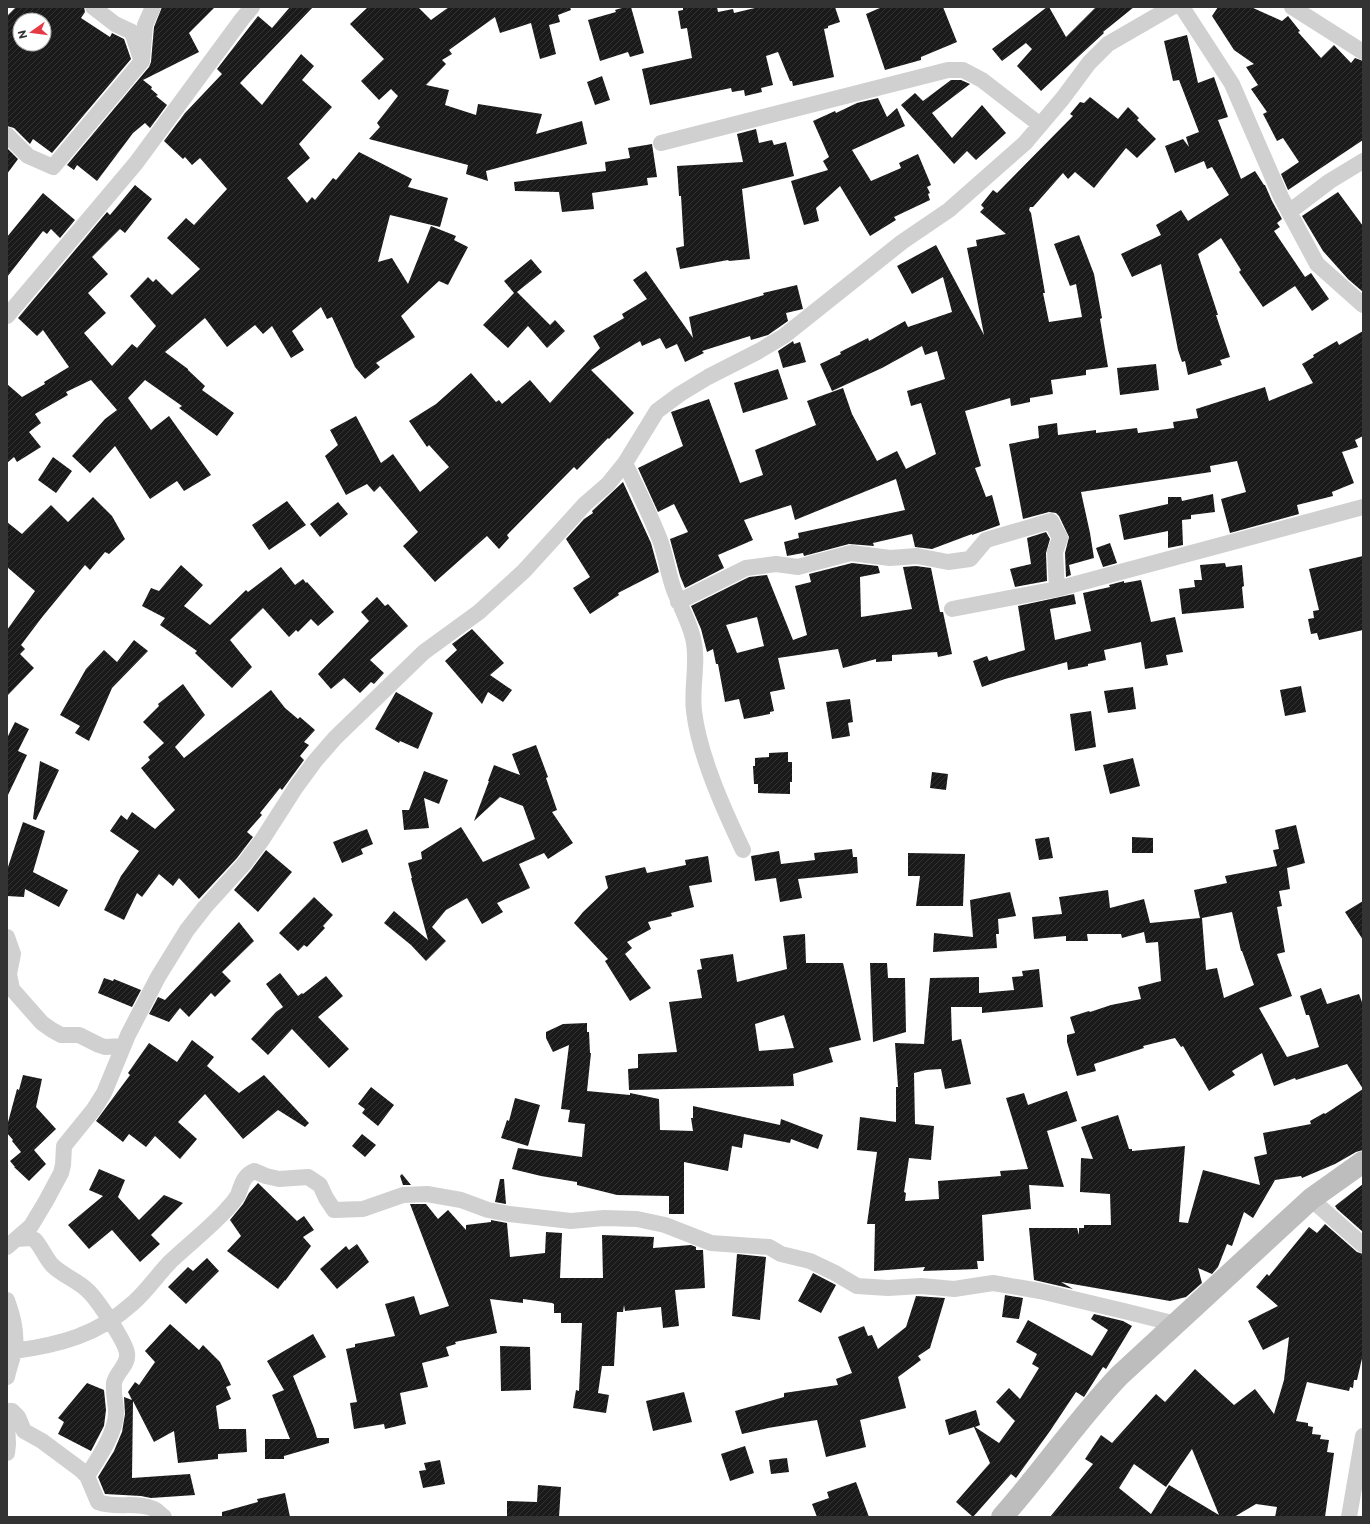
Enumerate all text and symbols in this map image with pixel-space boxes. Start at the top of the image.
north arrow [12,12,52,52]
text: N [15,29,29,40]

